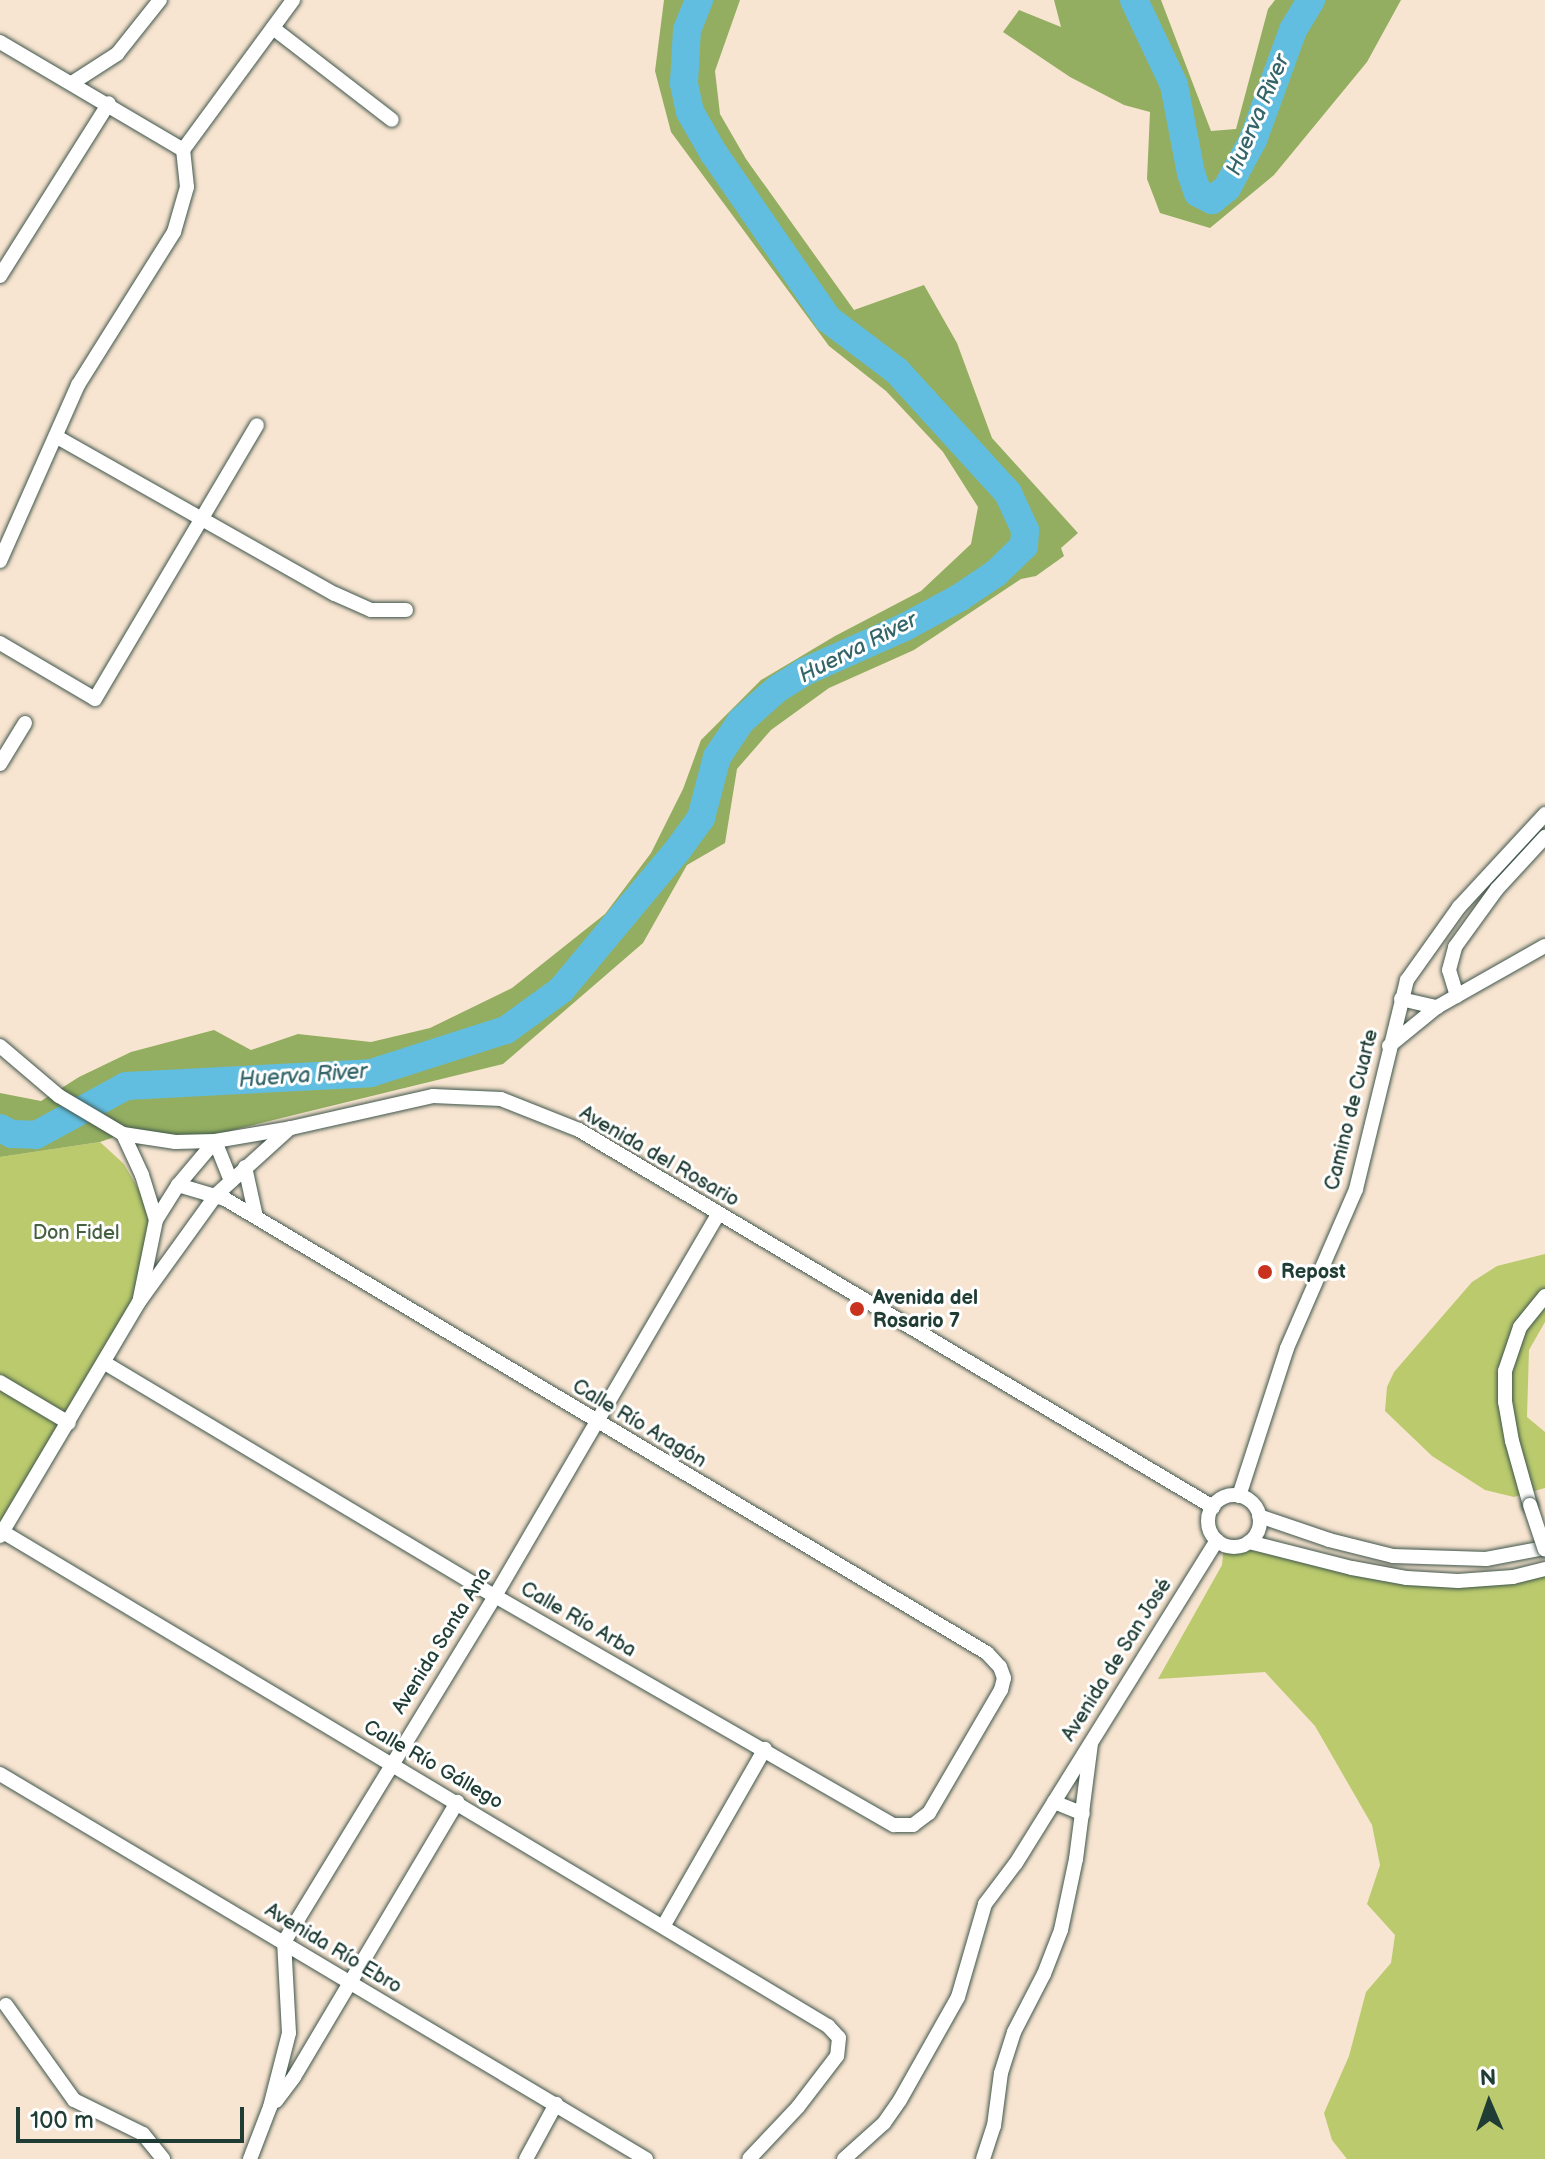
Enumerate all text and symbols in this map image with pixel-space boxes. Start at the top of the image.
water label: Huerva River [1221,51,1295,179]
water label: Huerva River [795,607,921,689]
street label: Camino de Cuarte [1320,1027,1384,1193]
water label: Huerva River [238,1058,368,1094]
street label: Avenida del Rosario [575,1102,743,1212]
park label: Don Fidel [33,1221,119,1245]
place label: Repost [1281,1260,1346,1284]
marker: Repost [1256,1263,1274,1281]
place label: Avenida del Rosario 7 [873,1286,978,1333]
marker: Avenida del Rosario 7 [848,1300,866,1318]
street label: Calle Río Aragón [568,1375,710,1473]
street label: Avenida Santa Ana [387,1563,497,1719]
street label: Avenida de San José [1057,1573,1177,1747]
street label: Calle Río Arba [516,1577,640,1663]
street label: Calle Río Gállego [359,1715,507,1815]
street label: Avenida Río Ebro [260,1899,406,1999]
north arrow [1449,2063,1529,2143]
text: N [1479,2065,1497,2092]
scale bar [20,2091,248,2141]
text: 100 m [30,2106,94,2135]

